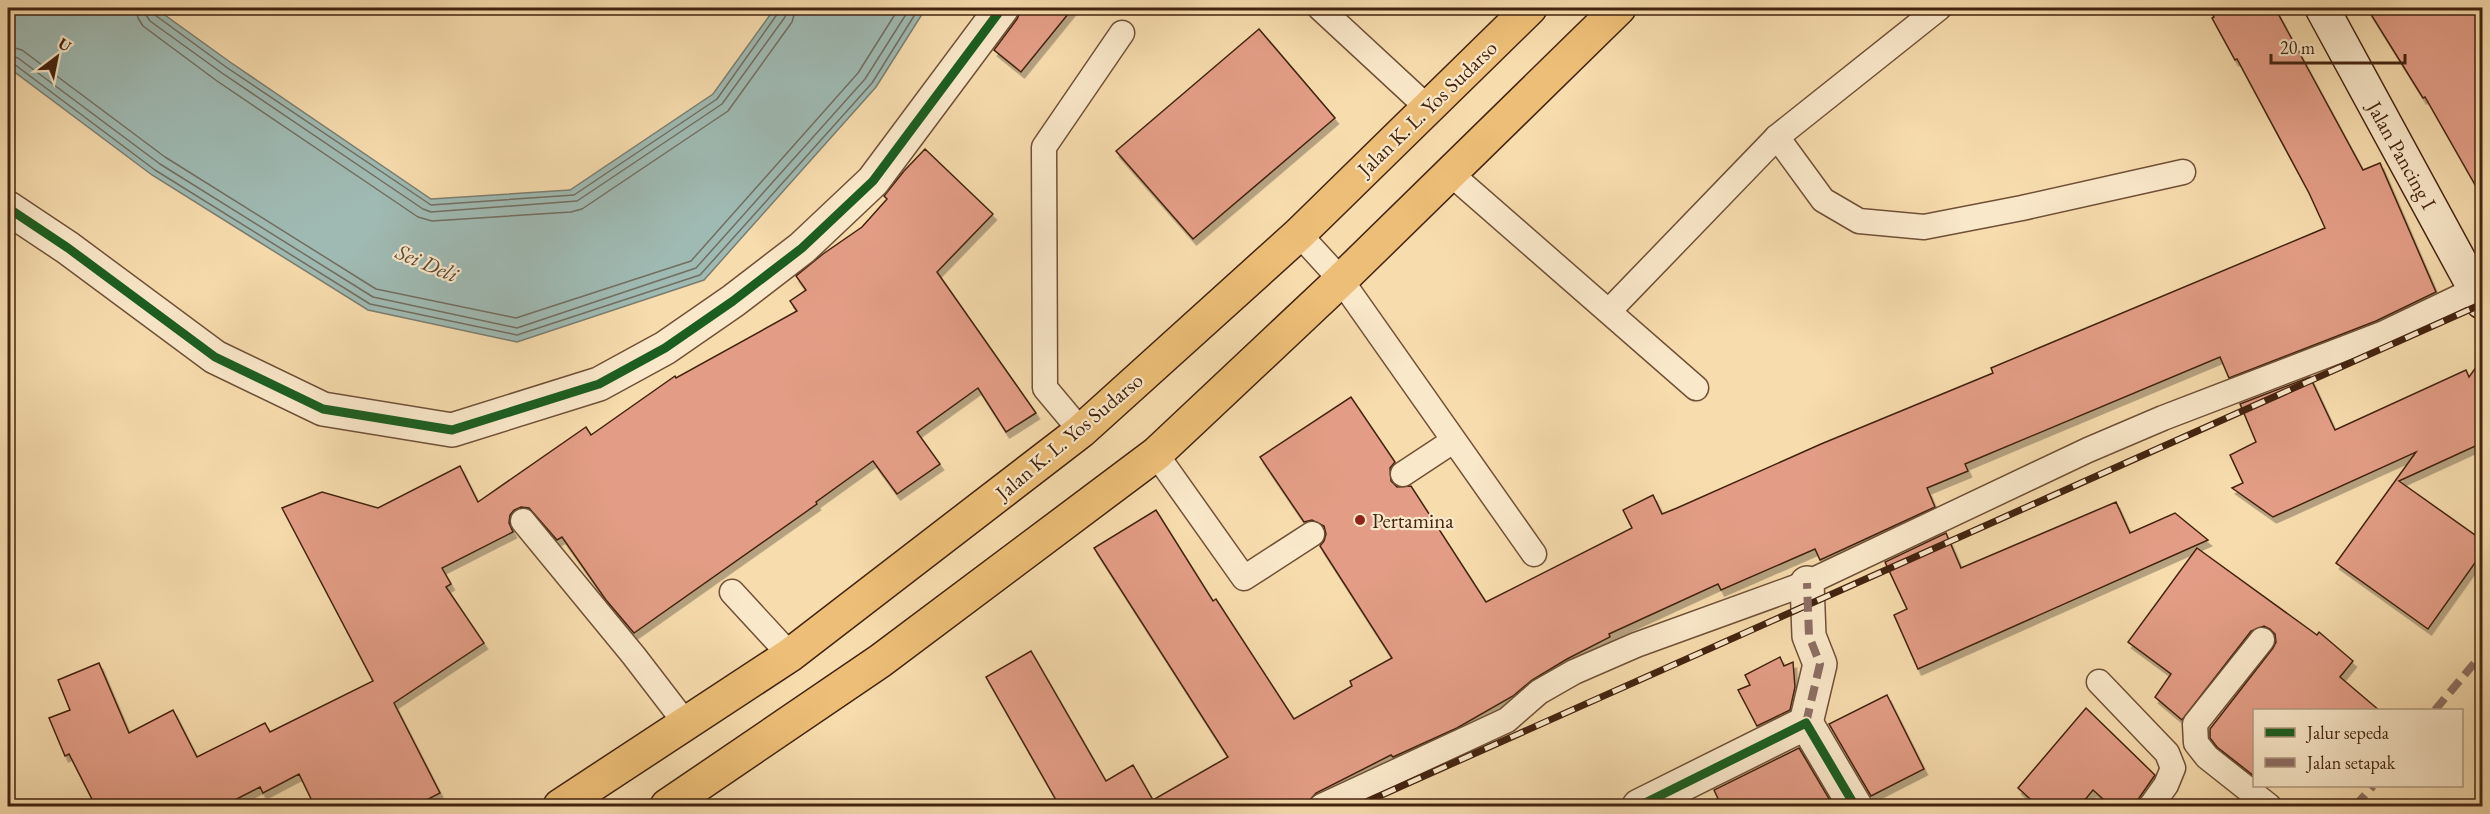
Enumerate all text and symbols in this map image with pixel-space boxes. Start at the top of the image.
north arrow [27,27,87,87]
scale bar [2271,27,2404,65]
text: U [54,33,75,57]
street label: Jalan K. L. Yos Sudarso [1350,34,1503,183]
text: 20 m [2280,36,2315,59]
street label: Jalan Pancing I [2360,94,2443,214]
water label: Sei Deli [391,237,464,290]
street label: Jalan K. L. Yos Sudarso [988,366,1148,507]
place label: Pertamina [1372,507,1454,534]
marker: Pertamina [1353,513,1367,527]
legend [2253,709,2463,787]
text: Jalur sepeda [2305,721,2390,744]
text: Jalan setapak [2305,751,2396,774]

